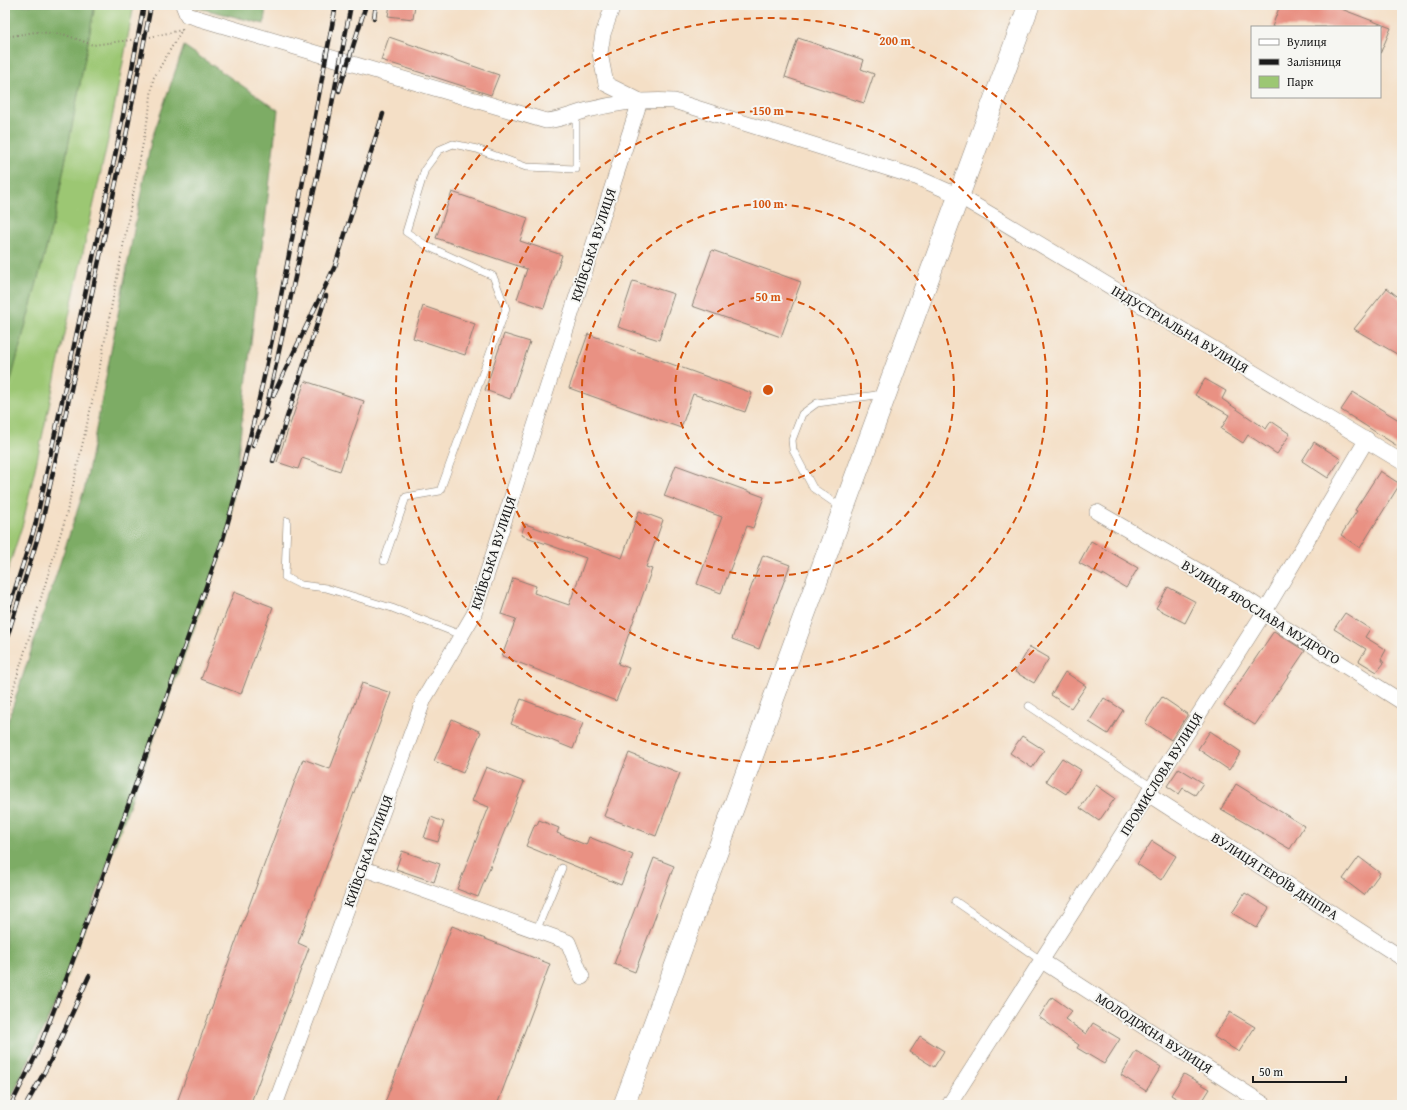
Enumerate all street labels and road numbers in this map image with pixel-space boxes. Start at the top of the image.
street label: КИЇВСЬКА ВУЛИЦЯ [565,186,621,304]
street label: ІНДУСТРІАЛЬНА ВУЛИЦЯ [1108,280,1252,378]
street label: КИЇВСЬКА ВУЛИЦЯ [465,494,521,612]
street label: ВУЛИЦЯ ЯРОСЛАВА МУДРОГО [1178,555,1344,669]
street label: ПРОМИСЛОВА ВУЛИЦЯ [1115,708,1207,840]
street label: КИЇВСЬКА ВУЛИЦЯ [338,792,398,910]
street label: ВУЛИЦЯ ГЕРОЇВ ДНІПРА [1208,827,1343,925]
street label: МОЛОДІЖНА ВУЛИЦЯ [1092,988,1216,1078]

